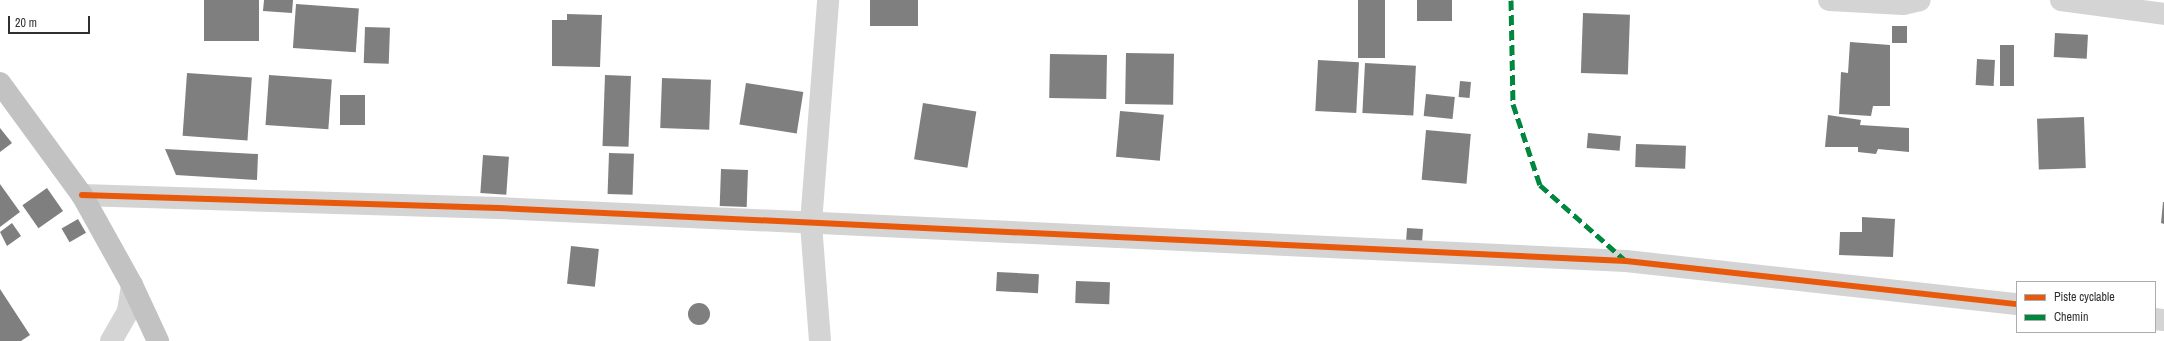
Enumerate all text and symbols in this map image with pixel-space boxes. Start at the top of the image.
scale bar [10,8,92,34]
text: 20 m [15,15,37,31]
legend [2016,281,2156,333]
text: Piste cyclable [2054,289,2115,305]
text: Chemin [2054,309,2088,325]

